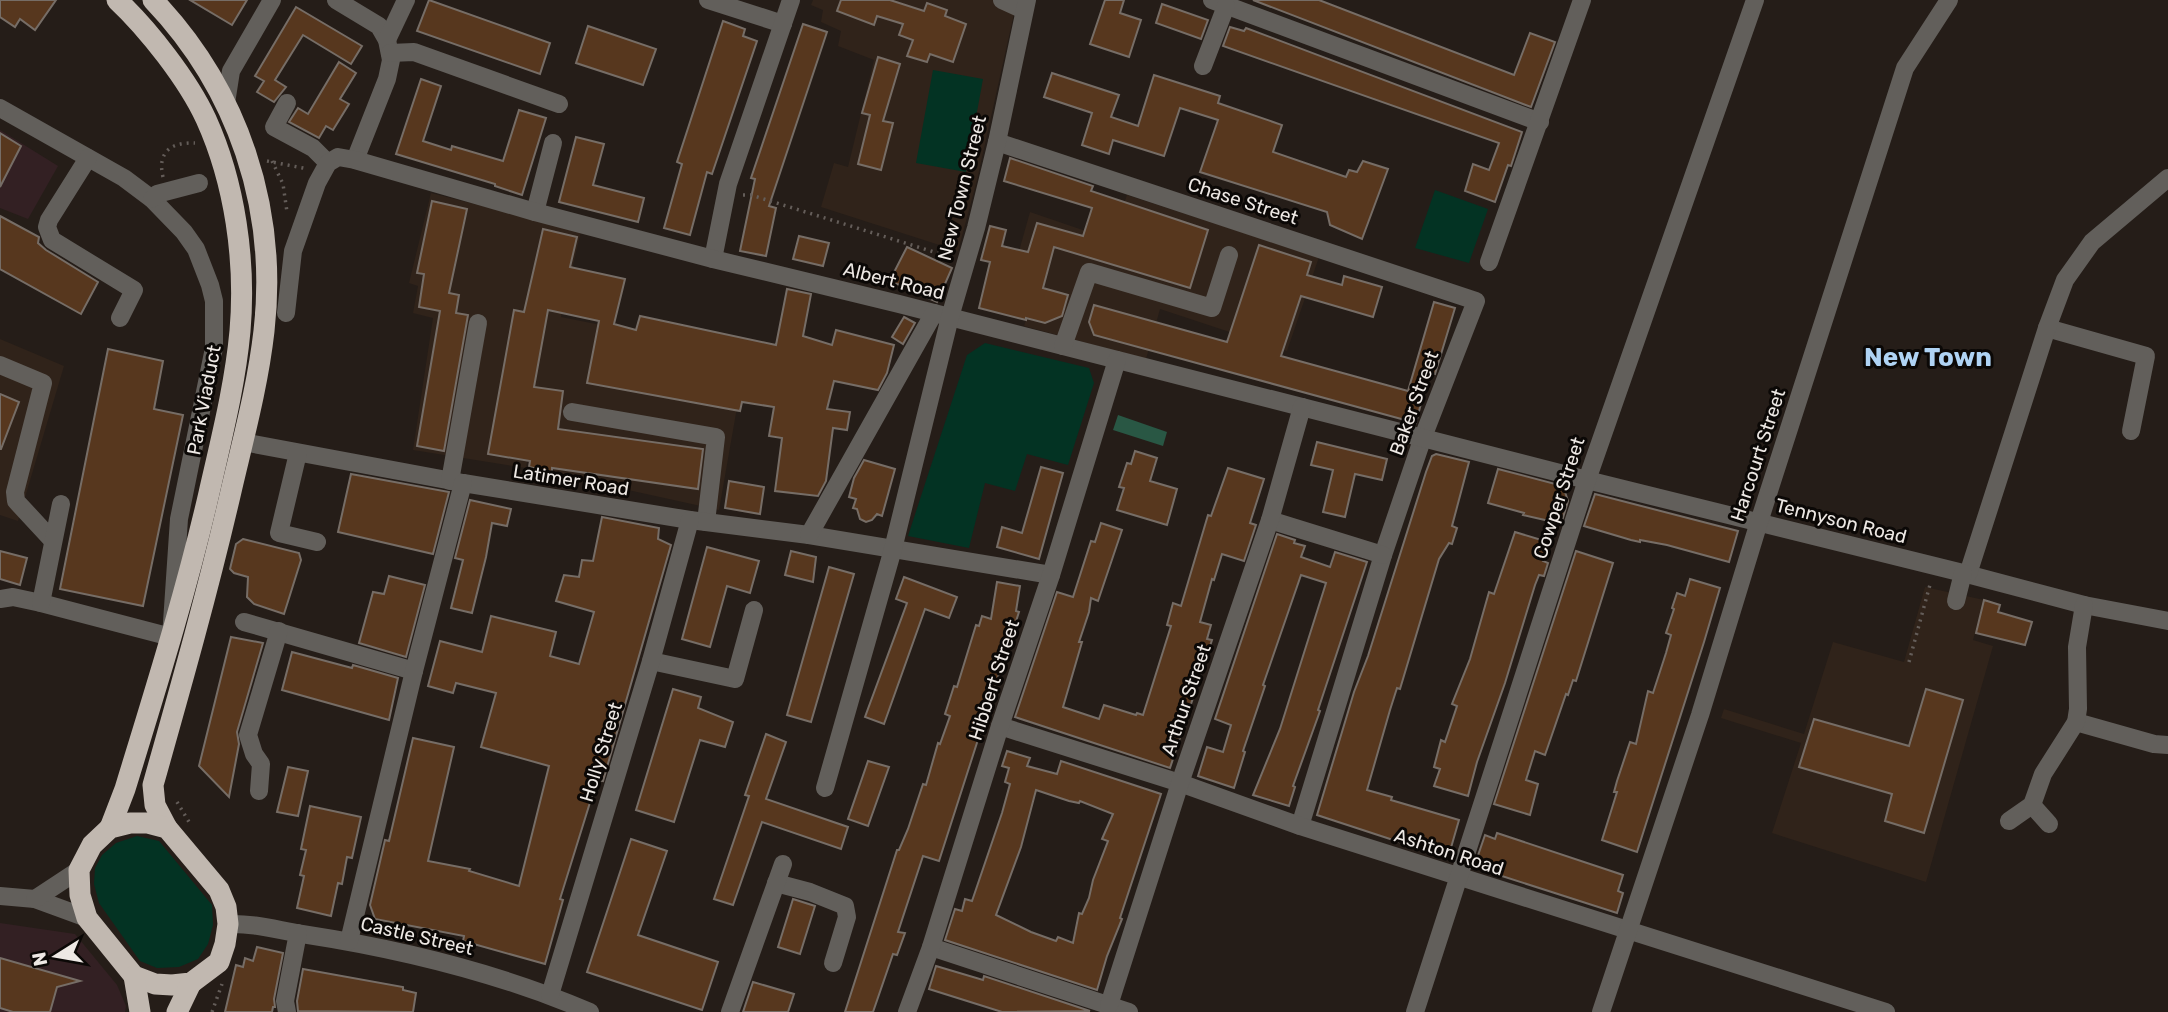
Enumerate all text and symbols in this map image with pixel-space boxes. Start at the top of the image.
street label: New Town Street [933,113,991,263]
street label: Chase Street [1185,172,1302,230]
street label: Albert Road [841,257,947,305]
street label: Park Viaduct [182,342,226,457]
district label: New Town [1864,342,1992,373]
street label: Baker Street [1384,347,1444,458]
street label: Harcourt Street [1726,385,1790,524]
street label: Cowper Street [1528,434,1590,562]
street label: Latimer Road [511,459,631,501]
street label: Tennyson Road [1773,494,1909,548]
street label: Hibbert Street [964,616,1025,743]
street label: Arthur Street [1156,641,1216,759]
street label: Holly Street [575,699,627,805]
street label: Ashton Road [1392,824,1506,880]
street label: Castle Street [358,912,476,960]
north arrow [21,921,91,991]
text: N [27,950,52,968]

